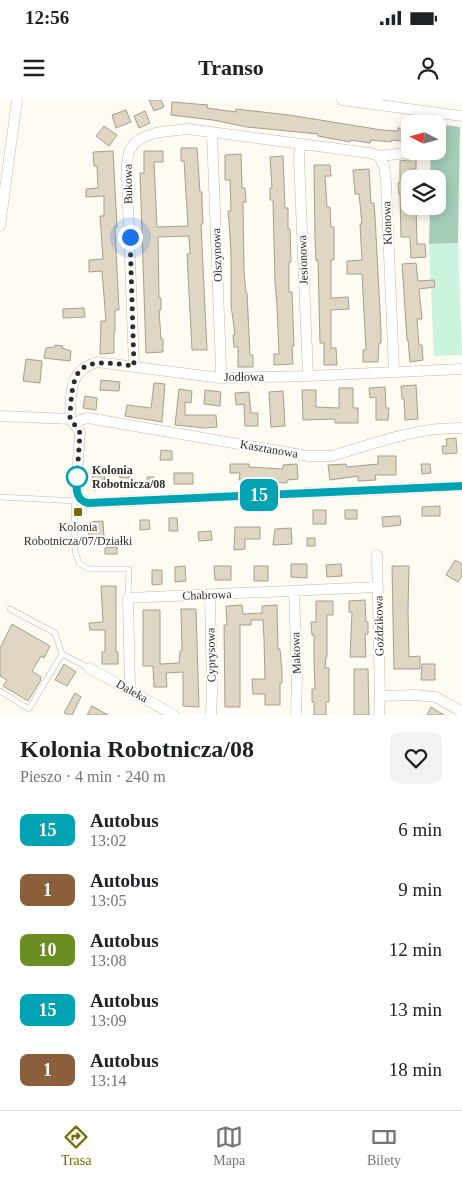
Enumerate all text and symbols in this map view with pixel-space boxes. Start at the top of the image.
text: 12:56 [25,7,69,28]
icon: menu [20,54,48,82]
icon: person [414,54,442,82]
text: Transo [198,55,264,80]
north arrow [401,115,446,160]
map controls [401,115,446,215]
street label: Bukowa [121,163,135,204]
button: layers [401,170,446,215]
street label: Klonowa [379,200,395,245]
your location [118,225,143,250]
street label: Olszynowa [209,227,225,282]
street label: Jesionowa [295,234,311,285]
street label: Jodłowa [224,370,265,384]
street label: Kasztanowa [239,437,300,461]
place label: Kolonia Robotnicza/08 [92,463,165,491]
marker: Kolonia Robotnicza/08 [66,466,88,488]
line badge: 15 [236,479,282,511]
text: 15 [250,485,268,505]
marker: Kolonia Robotnicza/07/Działki [72,506,84,518]
place label: Kolonia Robotnicza/07/Działki [24,520,133,548]
street label: Chabrowa [182,587,233,603]
street label: Goździkowa [371,595,387,656]
street label: Cyprysowa [204,627,218,682]
street label: Makowa [288,631,304,674]
street label: Daleka [114,677,151,706]
button: heart [390,732,442,784]
text: Kolonia Robotnicza/08 [20,736,254,762]
text: Pieszo · 4 min · 240 m [20,768,166,785]
text: Autobus [90,810,159,831]
text: 6 min [398,819,442,840]
text: 15 [39,820,57,840]
text: 13:02 [90,832,126,849]
text: Autobus [90,870,159,891]
text: 9 min [398,879,442,900]
text: 1 [43,880,52,900]
text: 13:05 [90,892,126,909]
text: Autobus [90,930,159,951]
text: 12 min [389,939,442,960]
text: 10 [39,940,57,960]
text: 13:08 [90,952,126,969]
text: Autobus [90,990,159,1011]
text: 13 min [389,999,442,1020]
text: 15 [39,1000,57,1020]
text: 13:09 [90,1012,126,1029]
text: Autobus [90,1050,159,1071]
text: 18 min [389,1059,442,1080]
text: 1 [43,1060,52,1080]
text: 13:14 [90,1072,126,1089]
tab: Trasa [61,1123,91,1169]
tab: Mapa [213,1123,245,1169]
tab: Bilety [367,1123,401,1169]

